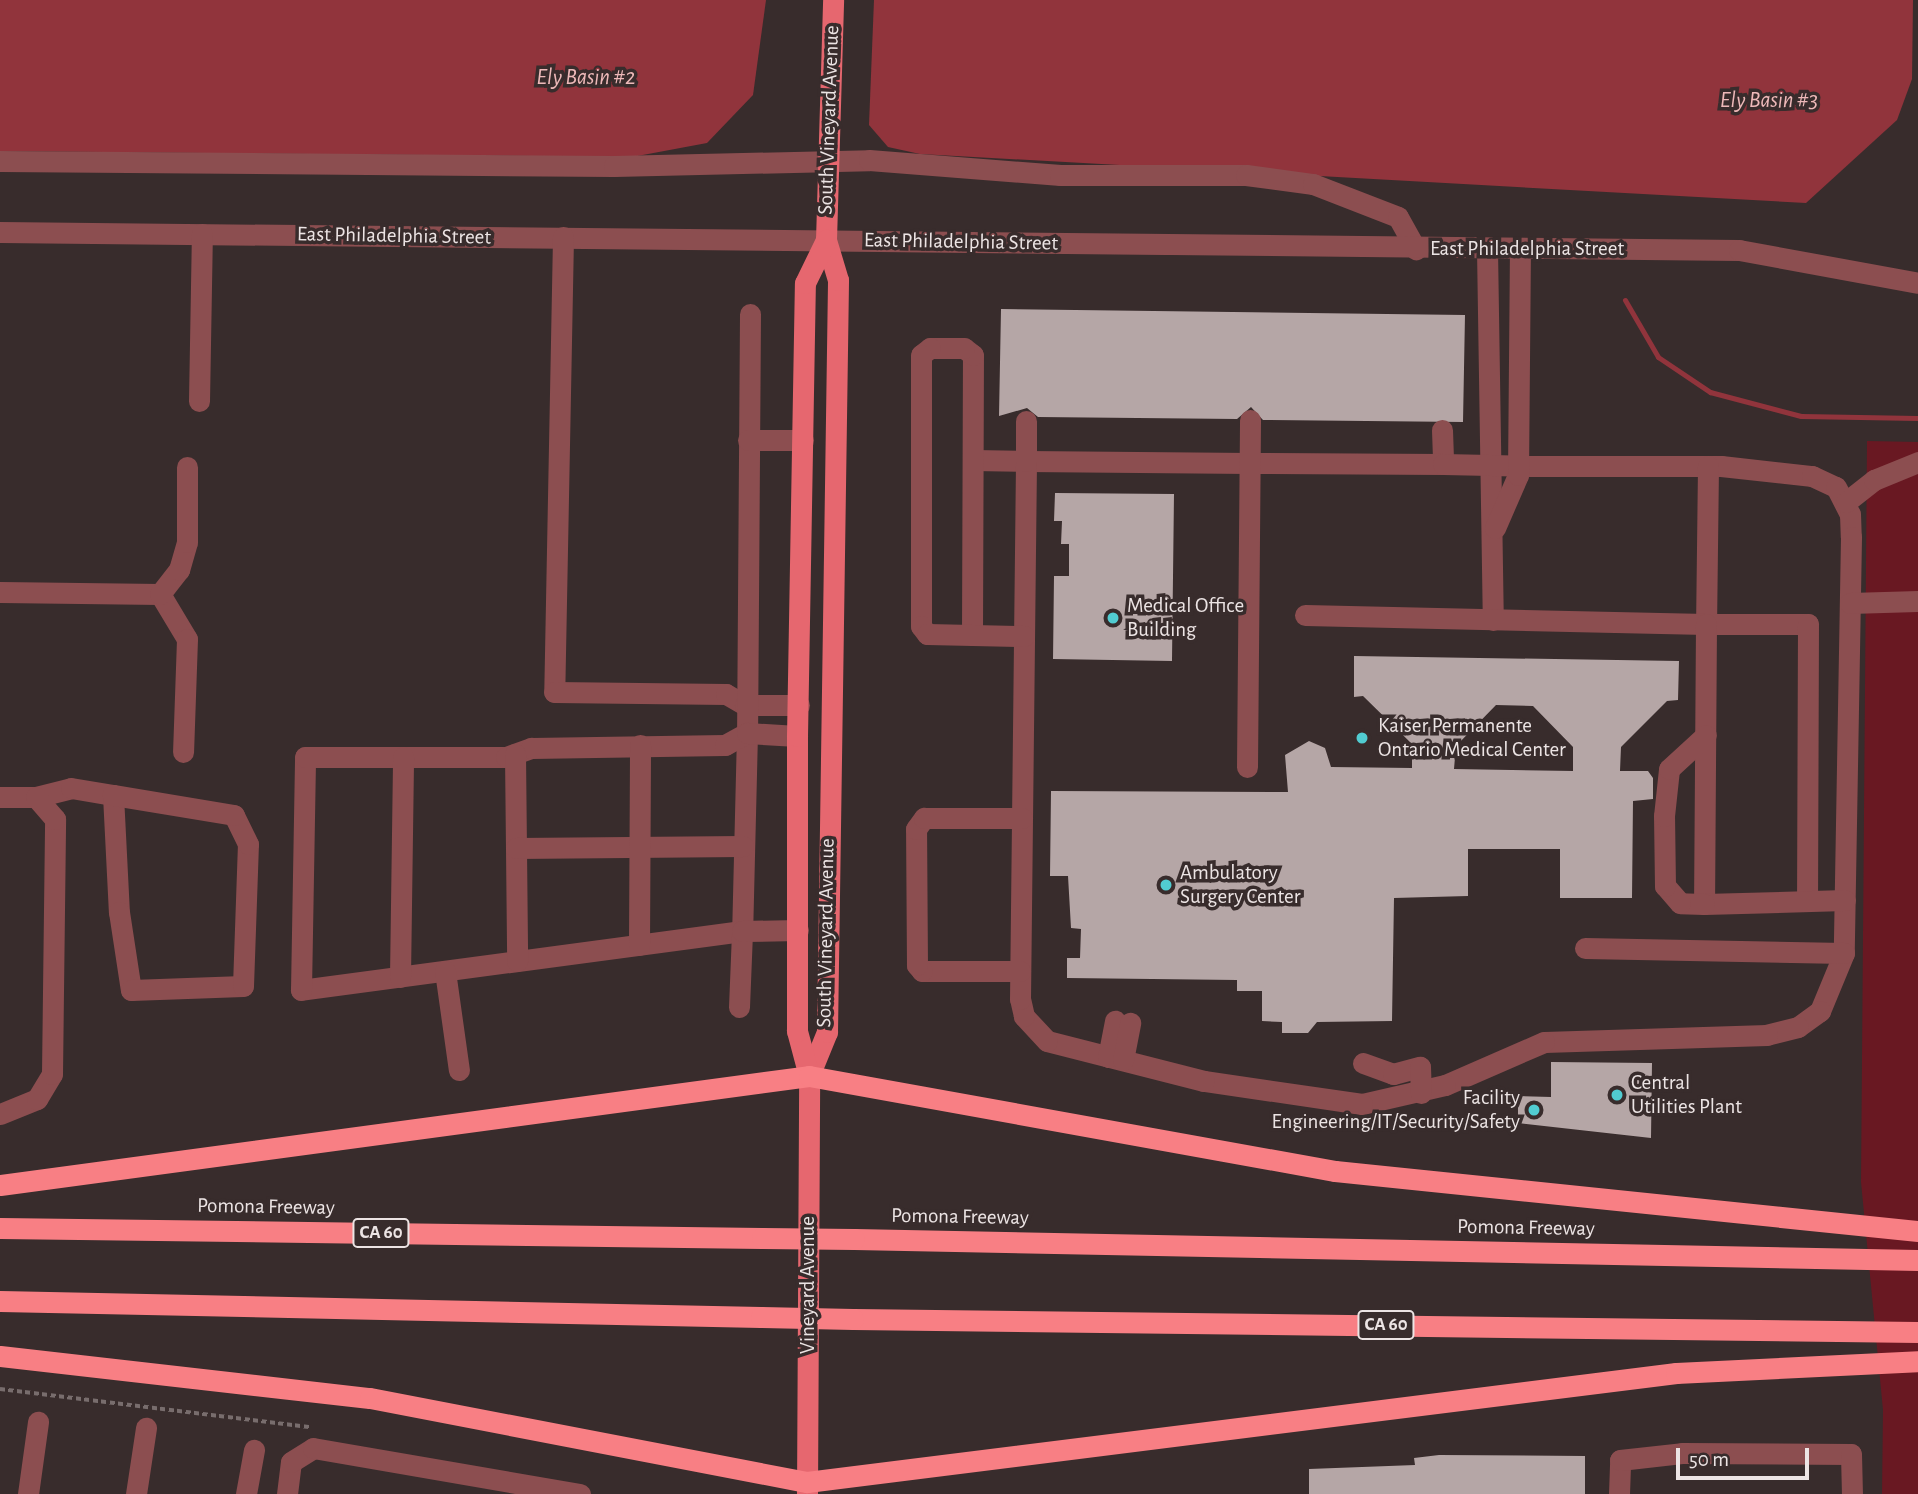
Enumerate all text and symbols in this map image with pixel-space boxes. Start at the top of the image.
street label: South Vineyard Avenue [813,25,845,215]
water label: Ely Basin #2 [536,64,636,92]
water label: Ely Basin #3 [1720,87,1818,115]
street label: East Philadelphia Street [297,222,491,250]
street label: East Philadelphia Street [864,228,1058,256]
street label: East Philadelphia Street [1430,236,1624,262]
place label: Medical Office Building [1127,593,1244,643]
marker: Medical Office Building [1105,610,1121,626]
place label: Kaiser Permanente Ontario Medical Center [1378,713,1566,763]
marker: Kaiser Permanente Ontario Medical Center [1352,728,1372,748]
street label: South Vineyard Avenue [812,838,840,1028]
place label: Ambulatory Surgery Center [1180,860,1300,910]
marker: Ambulatory Surgery Center [1158,877,1174,893]
place label: Central Utilities Plant [1631,1070,1742,1120]
place label: Facility Engineering/IT/Security/Safety [1272,1085,1520,1135]
marker: Central Utilities Plant [1609,1087,1625,1103]
marker: Facility Engineering/IT/Security/Safety [1526,1102,1542,1118]
street label: Pomona Freeway [197,1193,335,1221]
street label: Pomona Freeway [891,1203,1029,1231]
street label: Pomona Freeway [1457,1214,1595,1242]
street label: Vineyard Avenue [795,1216,821,1354]
road number: CA 60 [351,1218,411,1248]
road number: CA 60 [1356,1310,1416,1340]
scale bar [1680,1434,1813,1478]
text: 50 m [1689,1449,1729,1470]

